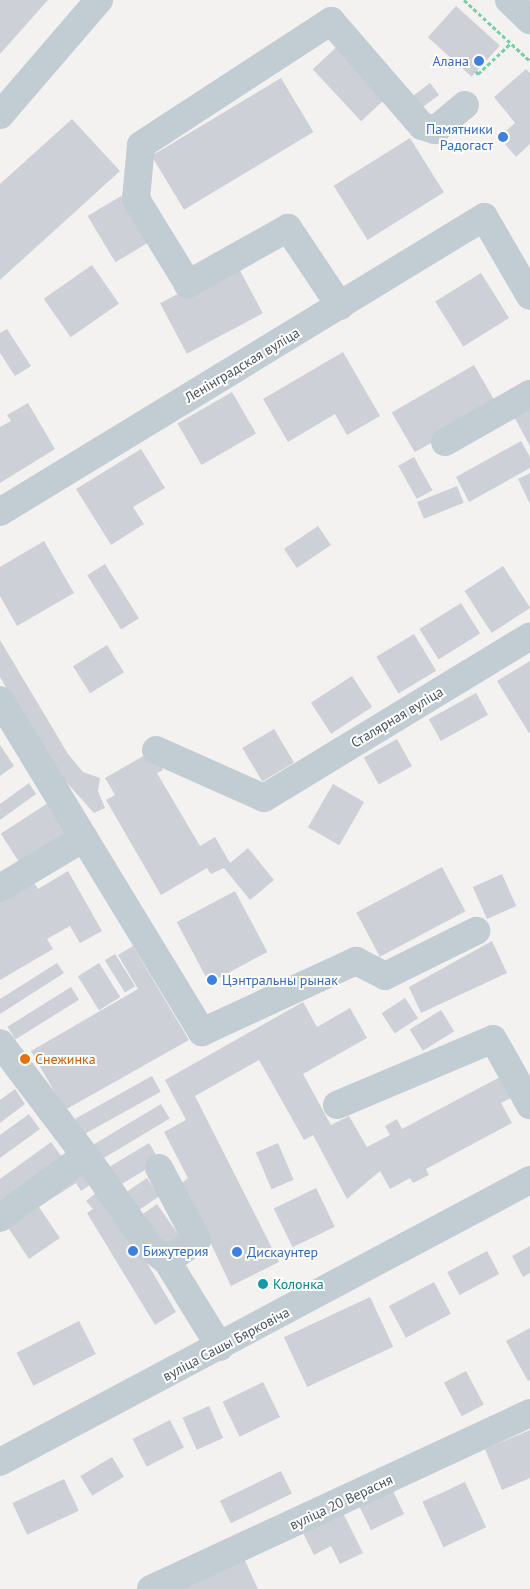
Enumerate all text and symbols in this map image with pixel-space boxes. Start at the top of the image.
place label: Алана [432,53,469,69]
marker: Алана [473,55,485,67]
place label: Памятники Радогаст [426,121,493,154]
marker: Памятники Радогаст [497,131,509,143]
street label: Ленінградская вуліца [182,324,302,406]
street label: Сталярная вуліца [348,683,446,751]
place label: Цэнтральны рынак [222,972,338,988]
marker: Цэнтральны рынак [206,974,218,986]
place label: Снежинка [35,1051,96,1067]
marker: Снежинка [19,1053,31,1065]
place label: Бижутерия [143,1243,208,1259]
place label: Дискаунтер [247,1244,318,1260]
marker: Бижутерия [127,1245,139,1257]
marker: Дискаунтер [231,1246,243,1258]
place label: Колонка [273,1276,324,1292]
marker: Колонка [257,1278,269,1290]
street label: вуліца Сашы Бярковіча [160,1303,292,1385]
street label: вуліца 20 Верасня [287,1471,395,1533]

